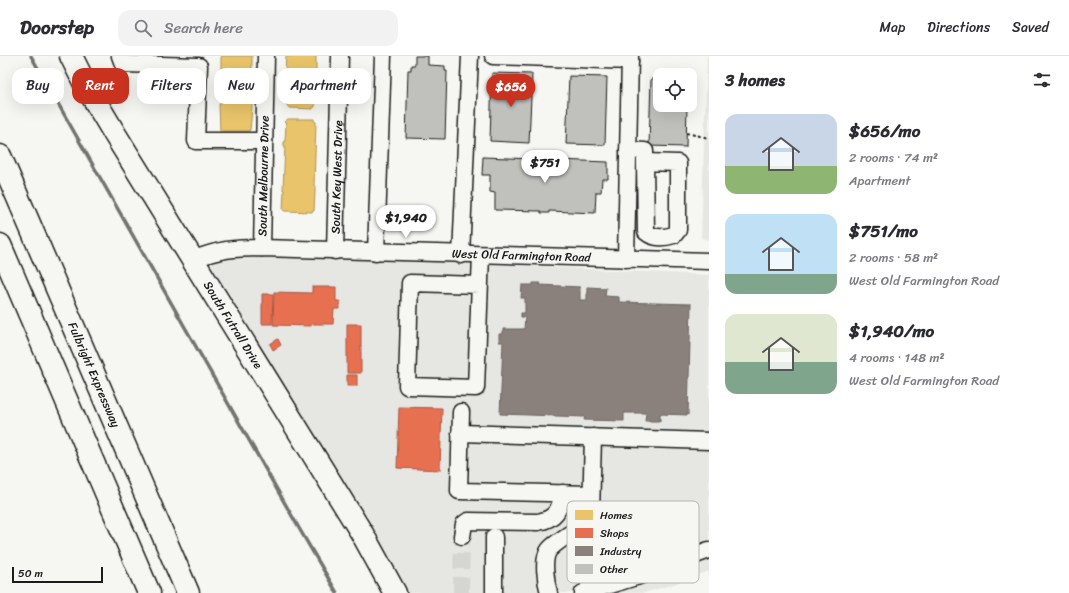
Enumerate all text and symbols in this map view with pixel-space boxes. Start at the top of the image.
search box [118,10,398,46]
text: Doorstep [20,11,94,44]
text: Search here [164,15,243,41]
text: Map [879,15,905,40]
text: Directions [927,15,990,40]
text: Saved [1012,15,1049,40]
icon: search [132,17,154,39]
text: 3 homes [725,65,785,95]
chip: Buy [12,68,64,104]
chip: Rent [72,68,129,104]
chip: Filters [137,68,206,104]
chip: New [214,68,269,104]
chip: Apartment [277,68,371,104]
map controls [653,68,697,112]
button: locate [653,68,697,112]
icon: filters [1031,69,1053,91]
pin: $656 [487,74,535,108]
text: $656 [495,75,527,98]
street label: South Melbourne Drive [251,115,276,237]
text: $656/mo [849,116,920,146]
street label: South Key West Drive [324,120,349,234]
icon: home [757,130,805,178]
text: 2 rooms · 74 m² [849,146,938,169]
pin: $751 [521,150,569,184]
text: $751 [530,151,560,174]
text: Apartment [849,169,910,192]
pin: $1,940 [373,205,439,239]
text: $1,940 [385,206,427,229]
text: $751/mo [849,216,918,246]
icon: home [757,230,805,278]
street label: West Old Farmington Road [452,243,592,269]
text: 2 rooms · 58 m² [849,246,938,269]
text: West Old Farmington Road [849,269,999,292]
street label: South Futrall Drive [197,276,269,374]
text: $1,940/mo [849,316,934,346]
street label: Fulbright Expressway [62,318,127,432]
icon: home [757,330,805,378]
text: 4 rooms · 148 m² [849,346,945,369]
text: West Old Farmington Road [849,369,999,392]
legend [567,501,699,583]
text: Homes [600,506,633,525]
text: Shops [600,524,629,543]
text: Industry [599,542,642,561]
text: Other [600,560,628,579]
text: 50 m [18,564,43,583]
scale bar [12,565,103,584]

